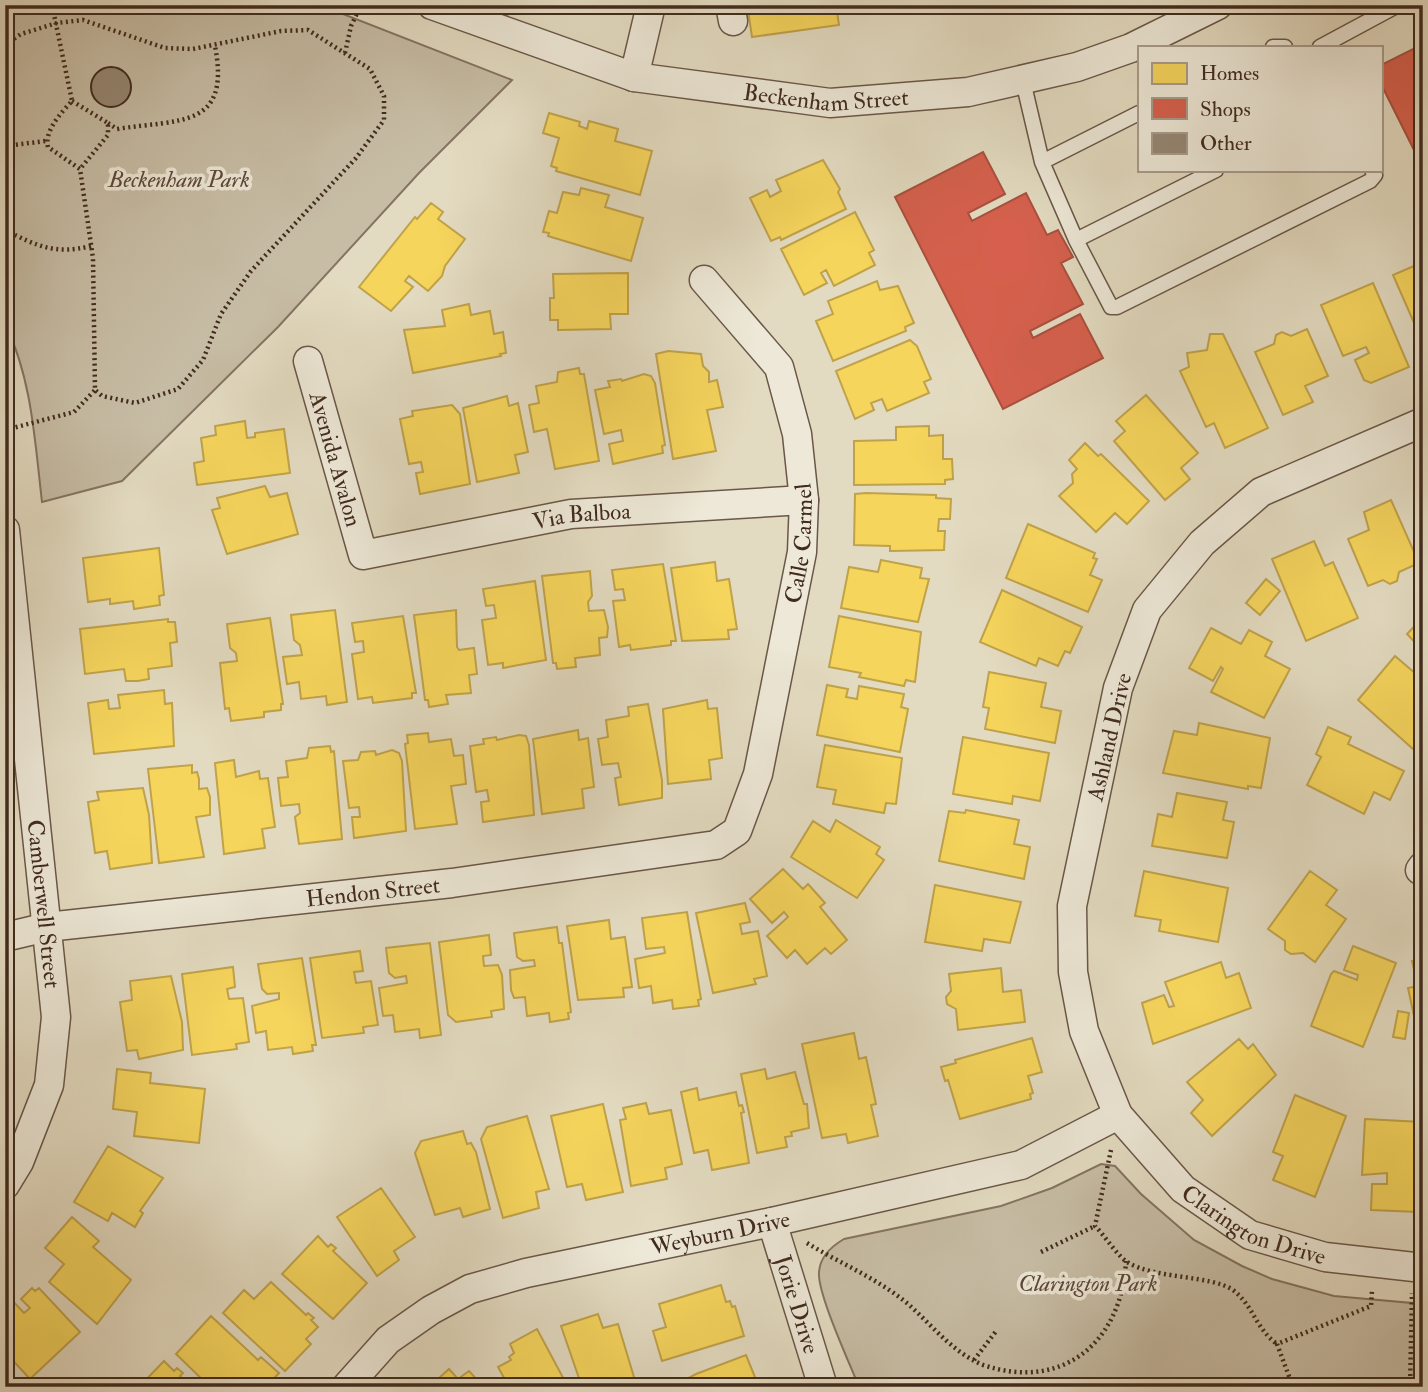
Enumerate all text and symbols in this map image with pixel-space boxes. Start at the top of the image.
legend [1138,46,1382,172]
text: Homes [1200,60,1259,87]
street label: Beckenham Street [742,78,910,118]
text: Shops [1200,96,1251,123]
text: Other [1200,130,1252,157]
park label: Beckenham Park [107,165,250,194]
street label: Avenida Avalon [302,387,368,530]
street label: Calle Carmel [778,482,819,606]
street label: Via Balboa [530,496,632,536]
street label: Ashland Drive [1080,670,1138,805]
street label: Camberwell Street [20,818,67,990]
street label: Hendon Street [304,870,441,914]
street label: Clarington Drive [1176,1178,1330,1272]
street label: Weyburn Drive [646,1204,793,1262]
street label: Jorie Drive [768,1250,826,1358]
park label: Clarington Park [1019,1269,1157,1298]

